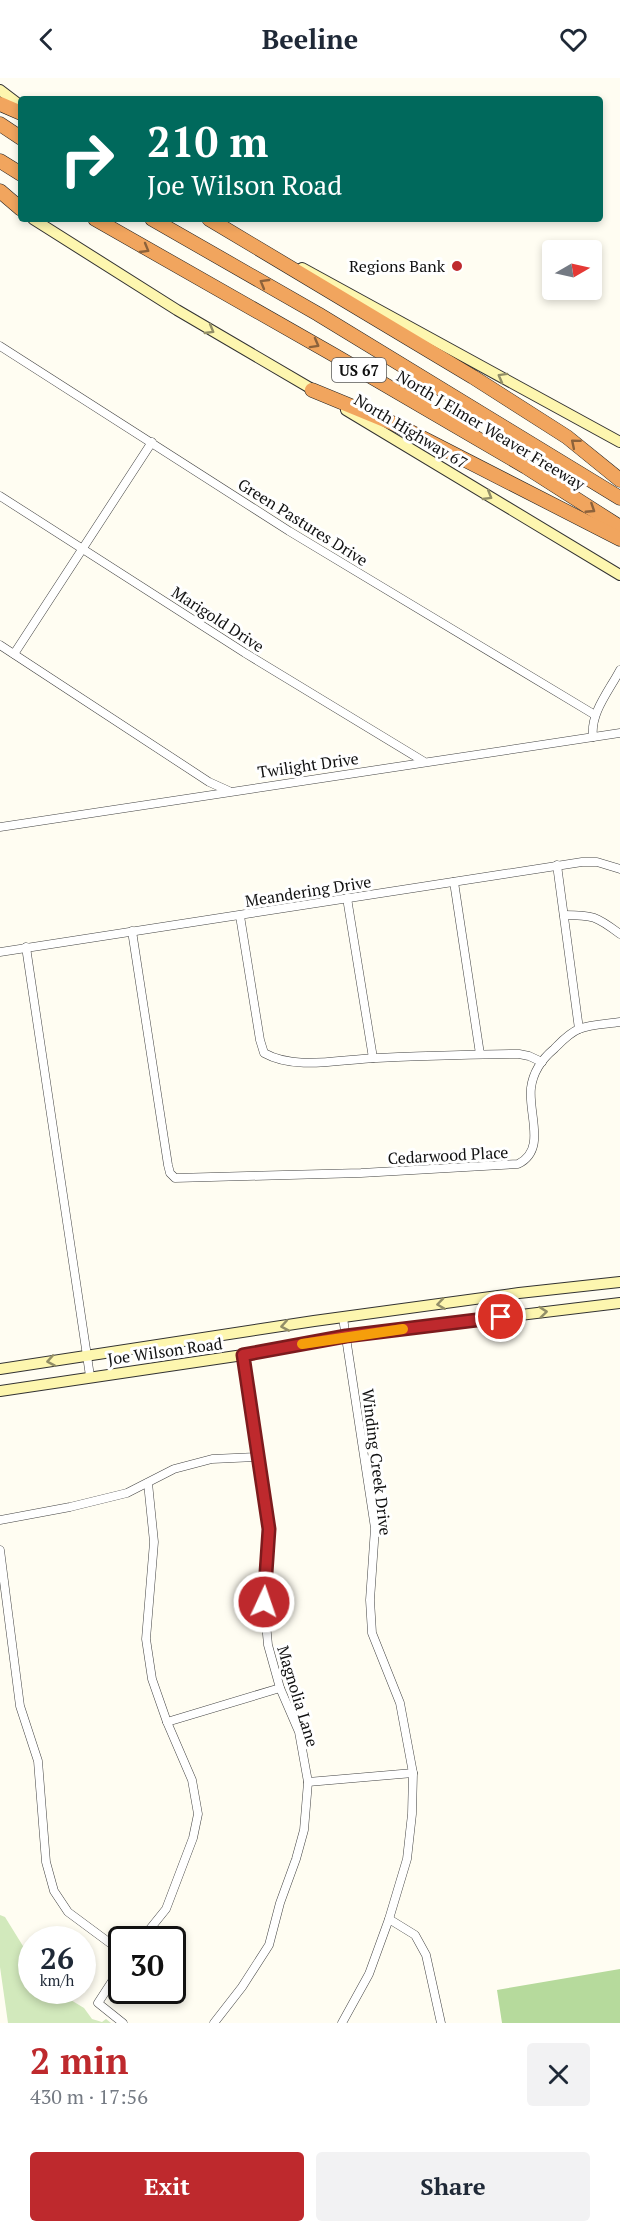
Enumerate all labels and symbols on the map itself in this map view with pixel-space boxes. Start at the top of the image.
north arrow [542,240,602,300]
one-way arrow [139,242,149,253]
place label: Regions Bank [349,255,446,277]
marker: Regions Bank [450,259,464,273]
one-way arrow [260,279,270,290]
one-way arrow [204,322,214,334]
one-way arrow [309,337,319,348]
road number: US 67 [332,358,386,382]
street label: North J Elmer Weaver Freeway [393,365,590,496]
one-way arrow [498,373,508,384]
street label: North Highway 67 [350,388,472,474]
one-way arrow [571,439,582,450]
street label: Green Pastures Drive [234,473,372,571]
one-way arrow [482,488,492,500]
one-way arrow [585,501,595,513]
street label: Marigold Drive [168,581,268,657]
street label: Twilight Drive [256,747,360,783]
street label: Meandering Drive [243,870,373,912]
street label: Cedarwood Place [387,1141,509,1169]
pin [475,1291,526,1342]
one-way arrow [436,1297,445,1309]
one-way arrow [539,1306,548,1319]
one-way arrow [281,1319,290,1331]
street label: Joe Wilson Road [106,1332,224,1370]
one-way arrow [46,1354,56,1367]
street label: Winding Creek Drive [357,1387,397,1537]
position arrow [232,1570,296,1634]
street label: Magnolia Lane [272,1643,324,1749]
speed limit sign: 30 [108,1926,186,2004]

